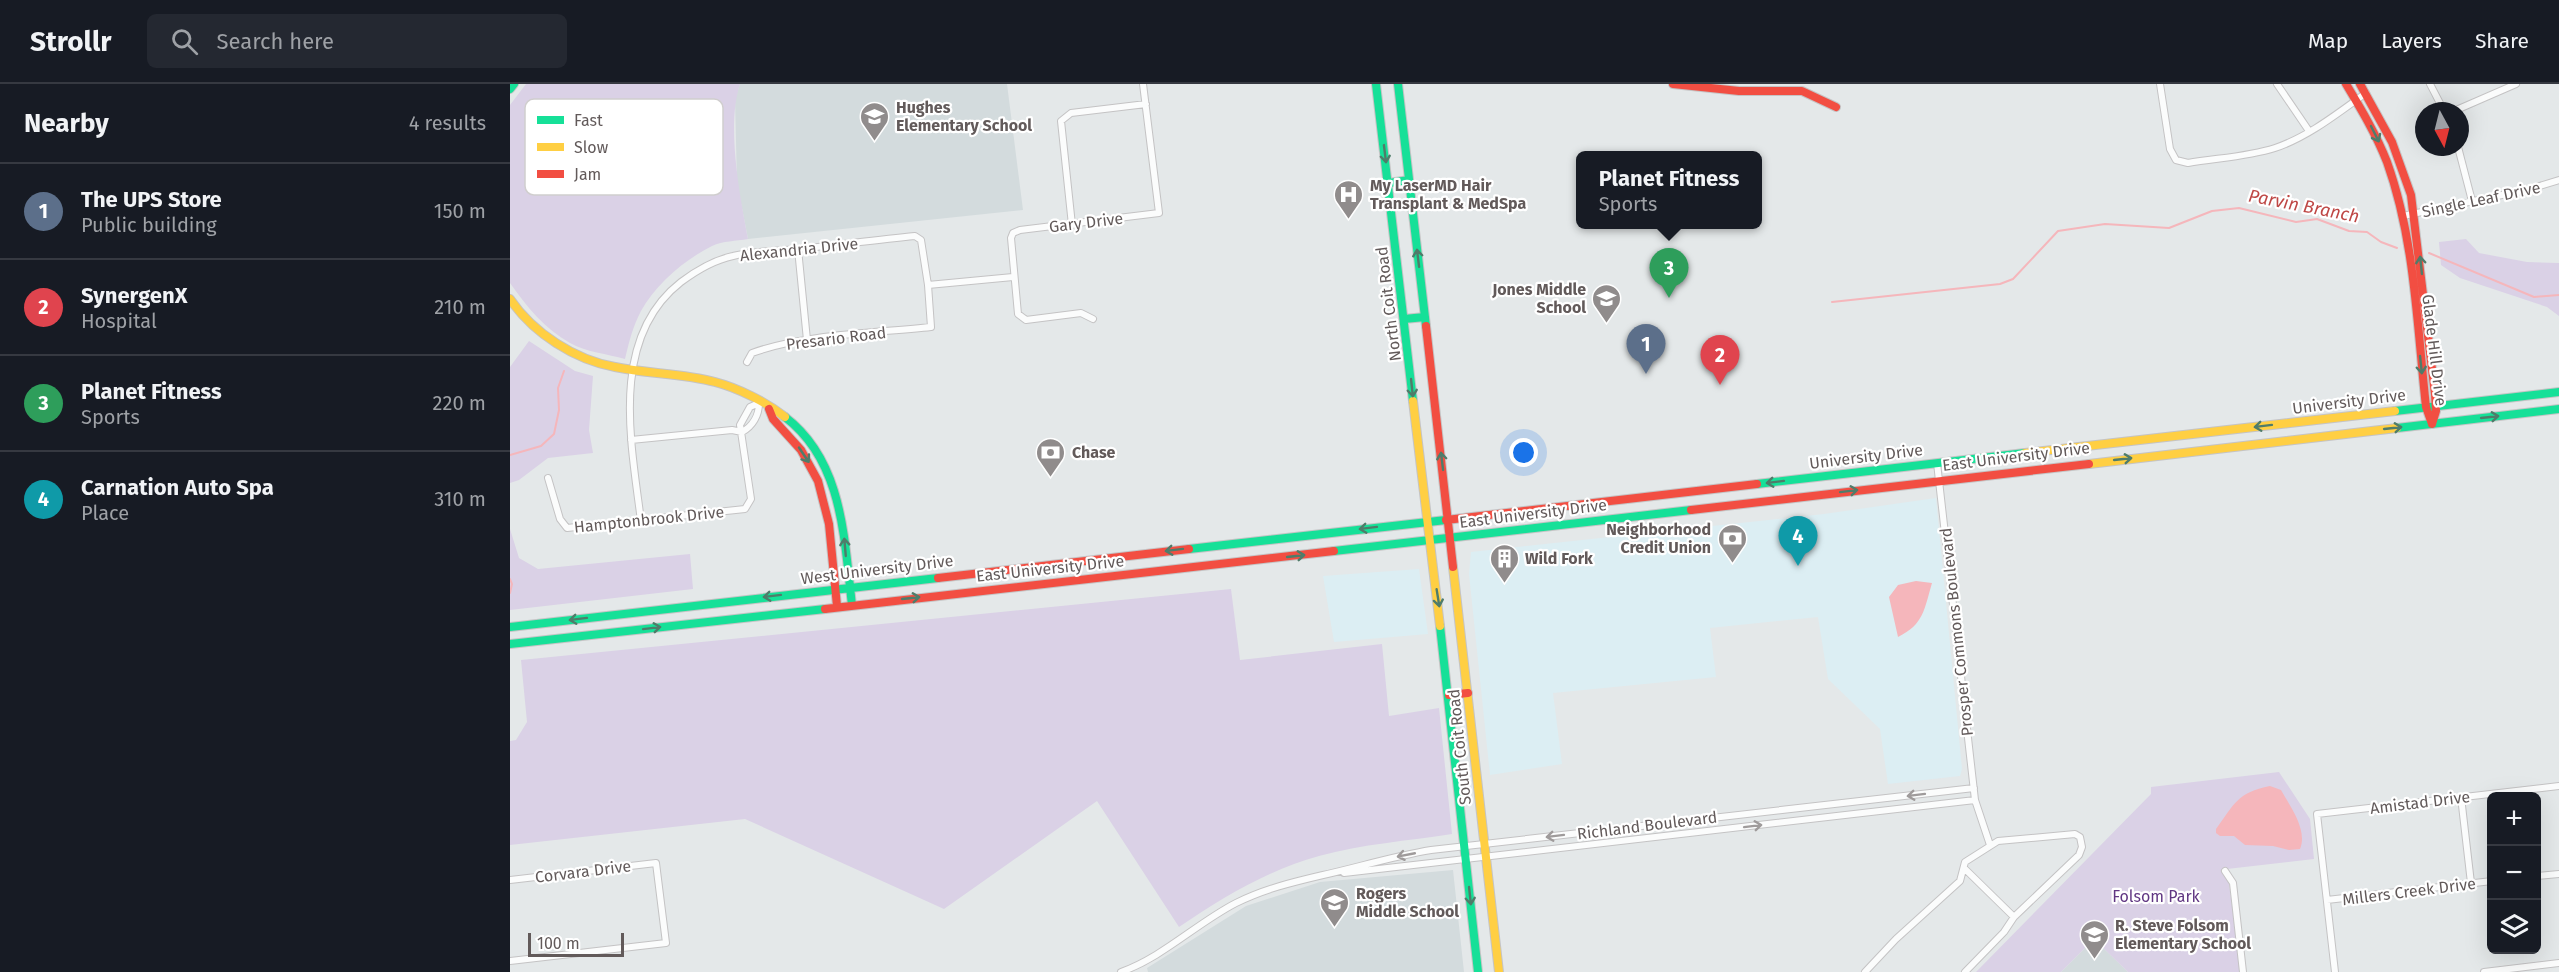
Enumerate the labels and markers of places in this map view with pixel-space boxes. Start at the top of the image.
place label: Hughes Elementary School [896,98,1032,135]
school or university icon: Hughes Elementary School [859,100,891,142]
place label: My LaserMD Hair Transplant & MedSpa [1370,176,1526,213]
hospital icon: My LaserMD Hair Transplant & MedSpa [1333,178,1365,220]
pin: 3 [1650,248,1688,298]
place label: Jones Middle School [1491,280,1586,317]
school or university icon: Jones Middle School [1591,282,1623,324]
pin: 1 [1626,324,1666,374]
pin: 2 [1700,336,1740,385]
bank icon: Chase [1035,436,1067,478]
place label: Chase [1072,443,1116,462]
pin: 4 [1778,516,1818,566]
place label: Neighborhood Credit Union [1606,520,1711,557]
bank icon: Neighborhood Credit Union [1716,522,1748,564]
building icon: Wild Fork [1488,542,1520,584]
place label: Wild Fork [1525,549,1593,568]
place label: Rogers Middle School [1356,884,1459,921]
school or university icon: Rogers Middle School [1319,886,1351,928]
place label: R. Steve Folsom Elementary School [2115,916,2251,953]
school or university icon: R. Steve Folsom Elementary School [2078,918,2110,960]

